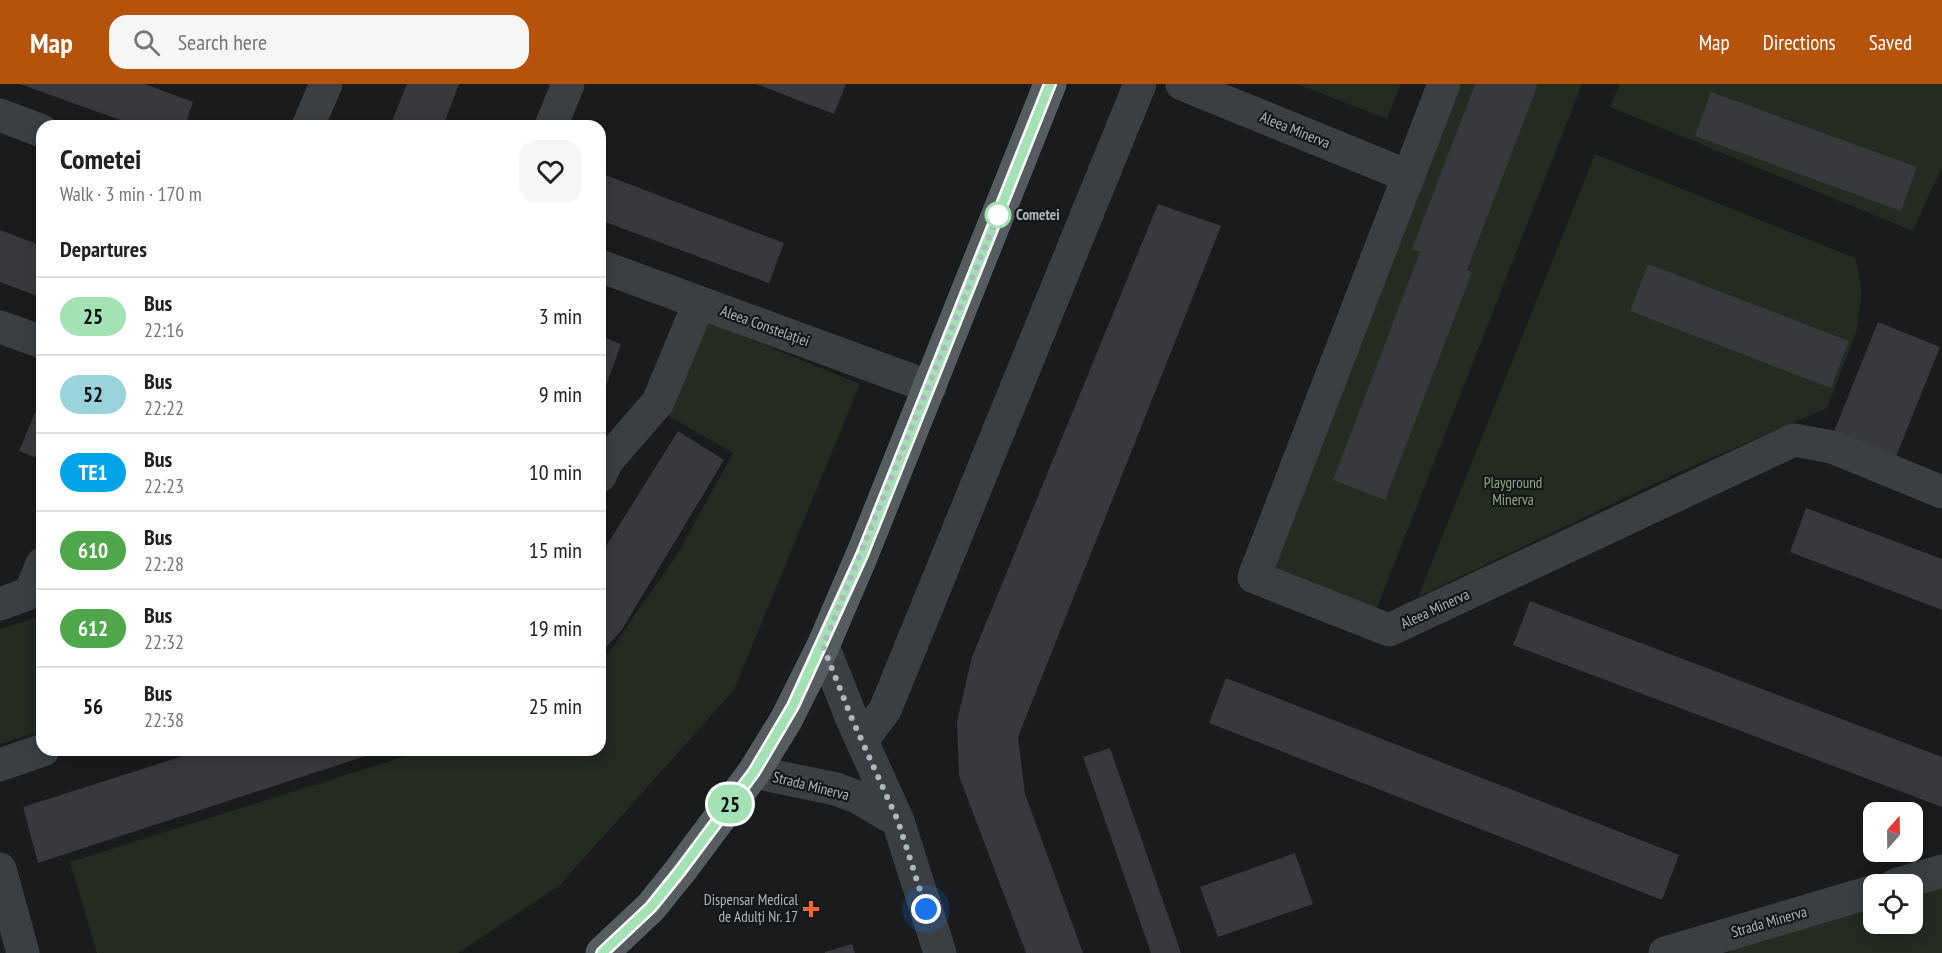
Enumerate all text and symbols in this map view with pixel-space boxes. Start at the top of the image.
search box [109,15,529,69]
text: Map [30,24,73,61]
icon: search [130,26,163,59]
text: Search here [178,28,267,56]
text: Map [1699,29,1730,56]
text: Directions [1763,29,1836,56]
text: Saved [1869,29,1912,56]
street label: Aleea Minerva [1258,107,1333,152]
text: Cometei [60,140,141,177]
button: heart [519,140,582,203]
text: Walk · 3 min · 170 m [60,181,202,207]
marker: Cometei [985,202,1011,228]
place label: Cometei [1016,205,1060,224]
text: Departures [60,235,147,263]
text: Bus [144,289,172,317]
street label: Aleea Constelației [718,301,812,350]
text: 3 min [539,302,582,330]
text: 25 [83,303,103,330]
text: 22:16 [144,317,184,343]
text: Bus [144,367,172,395]
text: 9 min [539,380,582,408]
text: 52 [83,381,103,408]
text: 22:22 [144,395,184,421]
text: Bus [144,445,172,473]
text: 10 min [529,458,582,486]
text: TE1 [78,459,108,486]
text: 22:23 [144,473,184,499]
park label: Playground Minerva [1484,473,1542,509]
text: Bus [144,523,172,551]
text: 15 min [529,536,582,564]
text: 610 [78,537,108,564]
text: 22:28 [144,551,184,577]
street label: Aleea Minerva [1397,584,1472,633]
text: Bus [144,601,172,629]
text: 19 min [529,614,582,642]
text: 612 [78,615,108,642]
text: 22:32 [144,629,184,655]
text: Bus [144,679,172,707]
text: 25 min [529,692,582,720]
text: 56 [83,693,103,720]
text: 22:38 [144,707,184,733]
street label: Strada Minerva [771,767,851,804]
line badge: 25 [703,784,757,824]
text: 25 [720,791,740,818]
north arrow [1863,802,1923,862]
map controls [1863,802,1923,934]
button: locate [1863,874,1923,934]
place label: Dispensar Medical de Adulți Nr. 17 [704,890,799,926]
your location [911,894,941,924]
marker: Dispensar Medical de Adulți Nr. 17 [802,900,820,918]
street label: Strada Minerva [1729,902,1809,941]

